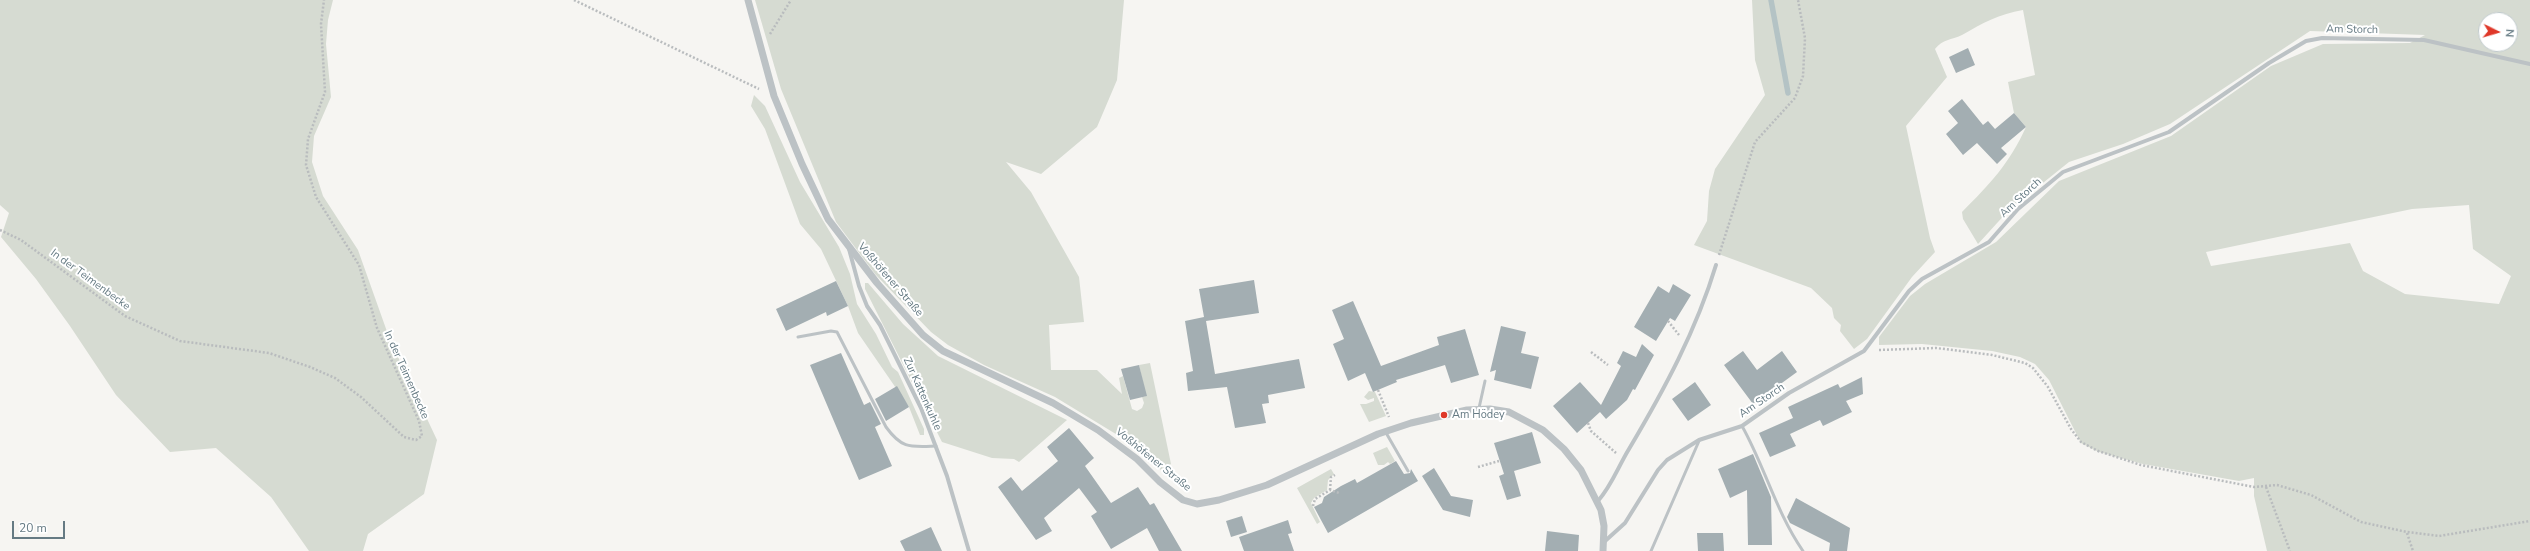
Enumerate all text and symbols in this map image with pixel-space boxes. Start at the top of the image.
north arrow [2478,12,2518,52]
street label: Am Storch [2326,23,2378,37]
text: N [2502,28,2517,38]
street label: Am Storch [1997,175,2045,221]
street label: Voßhöfener Straße [854,240,926,320]
street label: In der Teimenbecke [48,247,132,313]
street label: In der Teimenbecke [381,329,431,421]
street label: Zur Kattenkuhle [900,355,944,433]
street label: Am Storch [1737,381,1787,421]
place label: Am Hödey [1452,408,1505,422]
marker: Am Hödey [1439,410,1449,420]
street label: Voßhöfener Straße [1113,426,1193,494]
scale bar [14,513,67,539]
text: 20 m [19,520,47,536]

